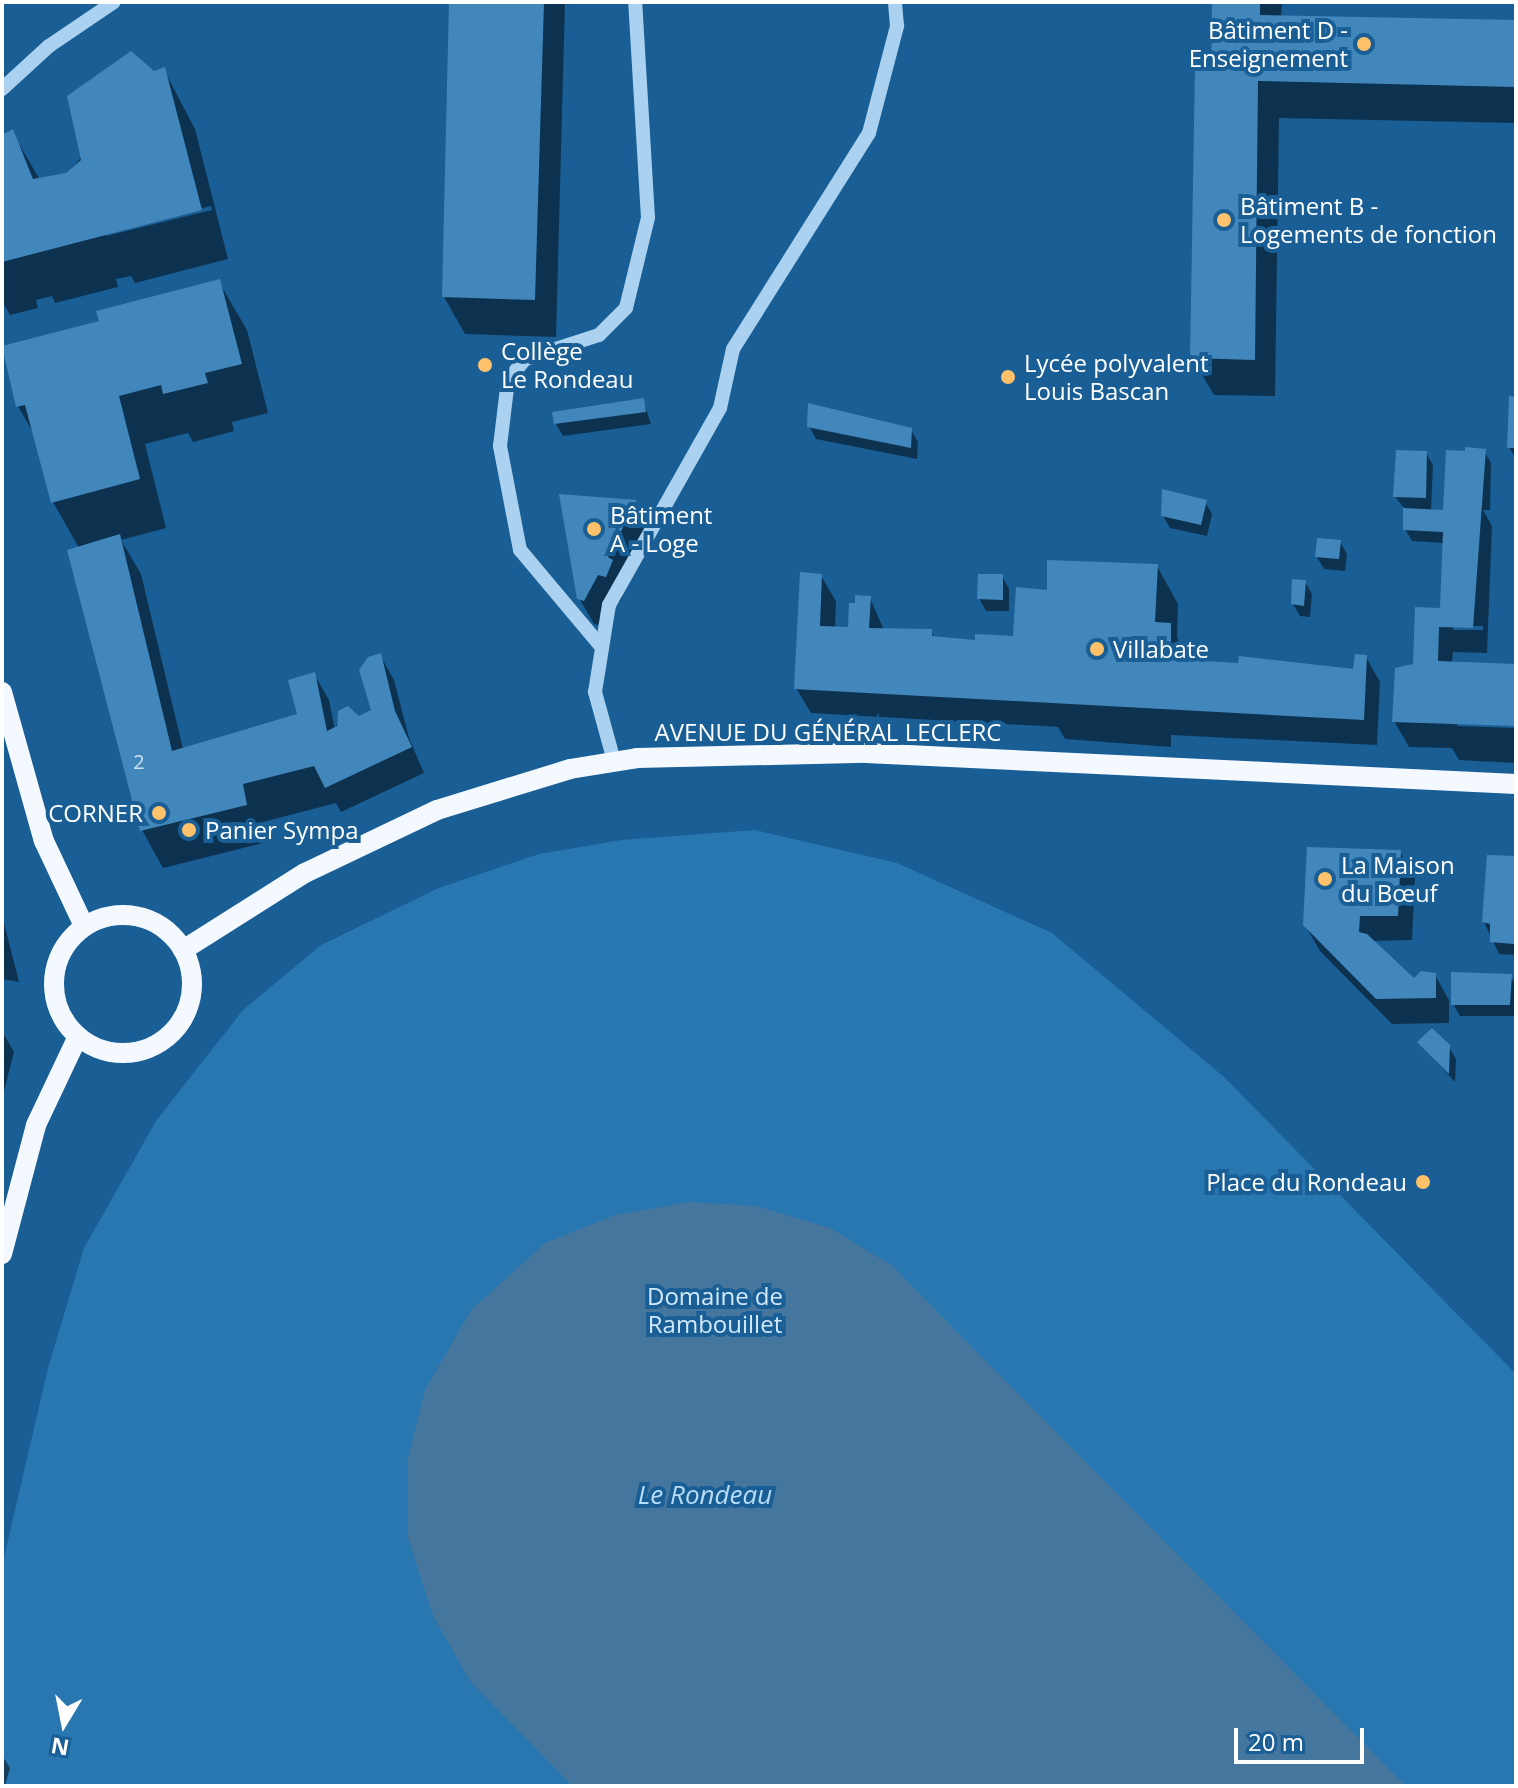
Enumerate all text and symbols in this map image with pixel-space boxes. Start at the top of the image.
place label: Bâtiment D - Enseignement [1189,16,1348,72]
marker: Bâtiment D - Enseignement [1355,35,1373,53]
place label: Bâtiment B - Logements de fonction [1240,192,1497,248]
marker: Bâtiment B - Logements de fonction [1215,211,1233,229]
place label: Collège Le Rondeau [501,337,633,393]
place label: Lycée polyvalent Louis Bascan [1024,349,1209,405]
marker: Collège Le Rondeau [476,356,494,374]
marker: Lycée polyvalent Louis Bascan [999,368,1017,386]
place label: Bâtiment A - Loge [610,501,712,557]
marker: Bâtiment A - Loge [585,520,603,538]
place label: Villabate [1113,635,1209,663]
marker: Villabate [1088,640,1106,658]
street label: AVENUE DU GÉNÉRAL LECLERC [655,718,1001,746]
house number: 2 [133,749,145,773]
place label: CORNER [48,799,143,827]
marker: CORNER [150,804,168,822]
place label: Panier Sympa [205,816,358,844]
marker: Panier Sympa [180,821,198,839]
place label: La Maison du Bœuf [1341,851,1455,907]
marker: La Maison du Bœuf [1316,870,1334,888]
place label: Place du Rondeau [1206,1168,1407,1196]
marker: Place du Rondeau [1414,1173,1432,1191]
park label: Domaine de Rambouillet [647,1282,783,1338]
water label: Le Rondeau [638,1479,772,1511]
north arrow [24,1684,104,1764]
scale bar [1238,1712,1368,1762]
text: 20 m [1248,1725,1304,1758]
text: N [48,1731,71,1764]

